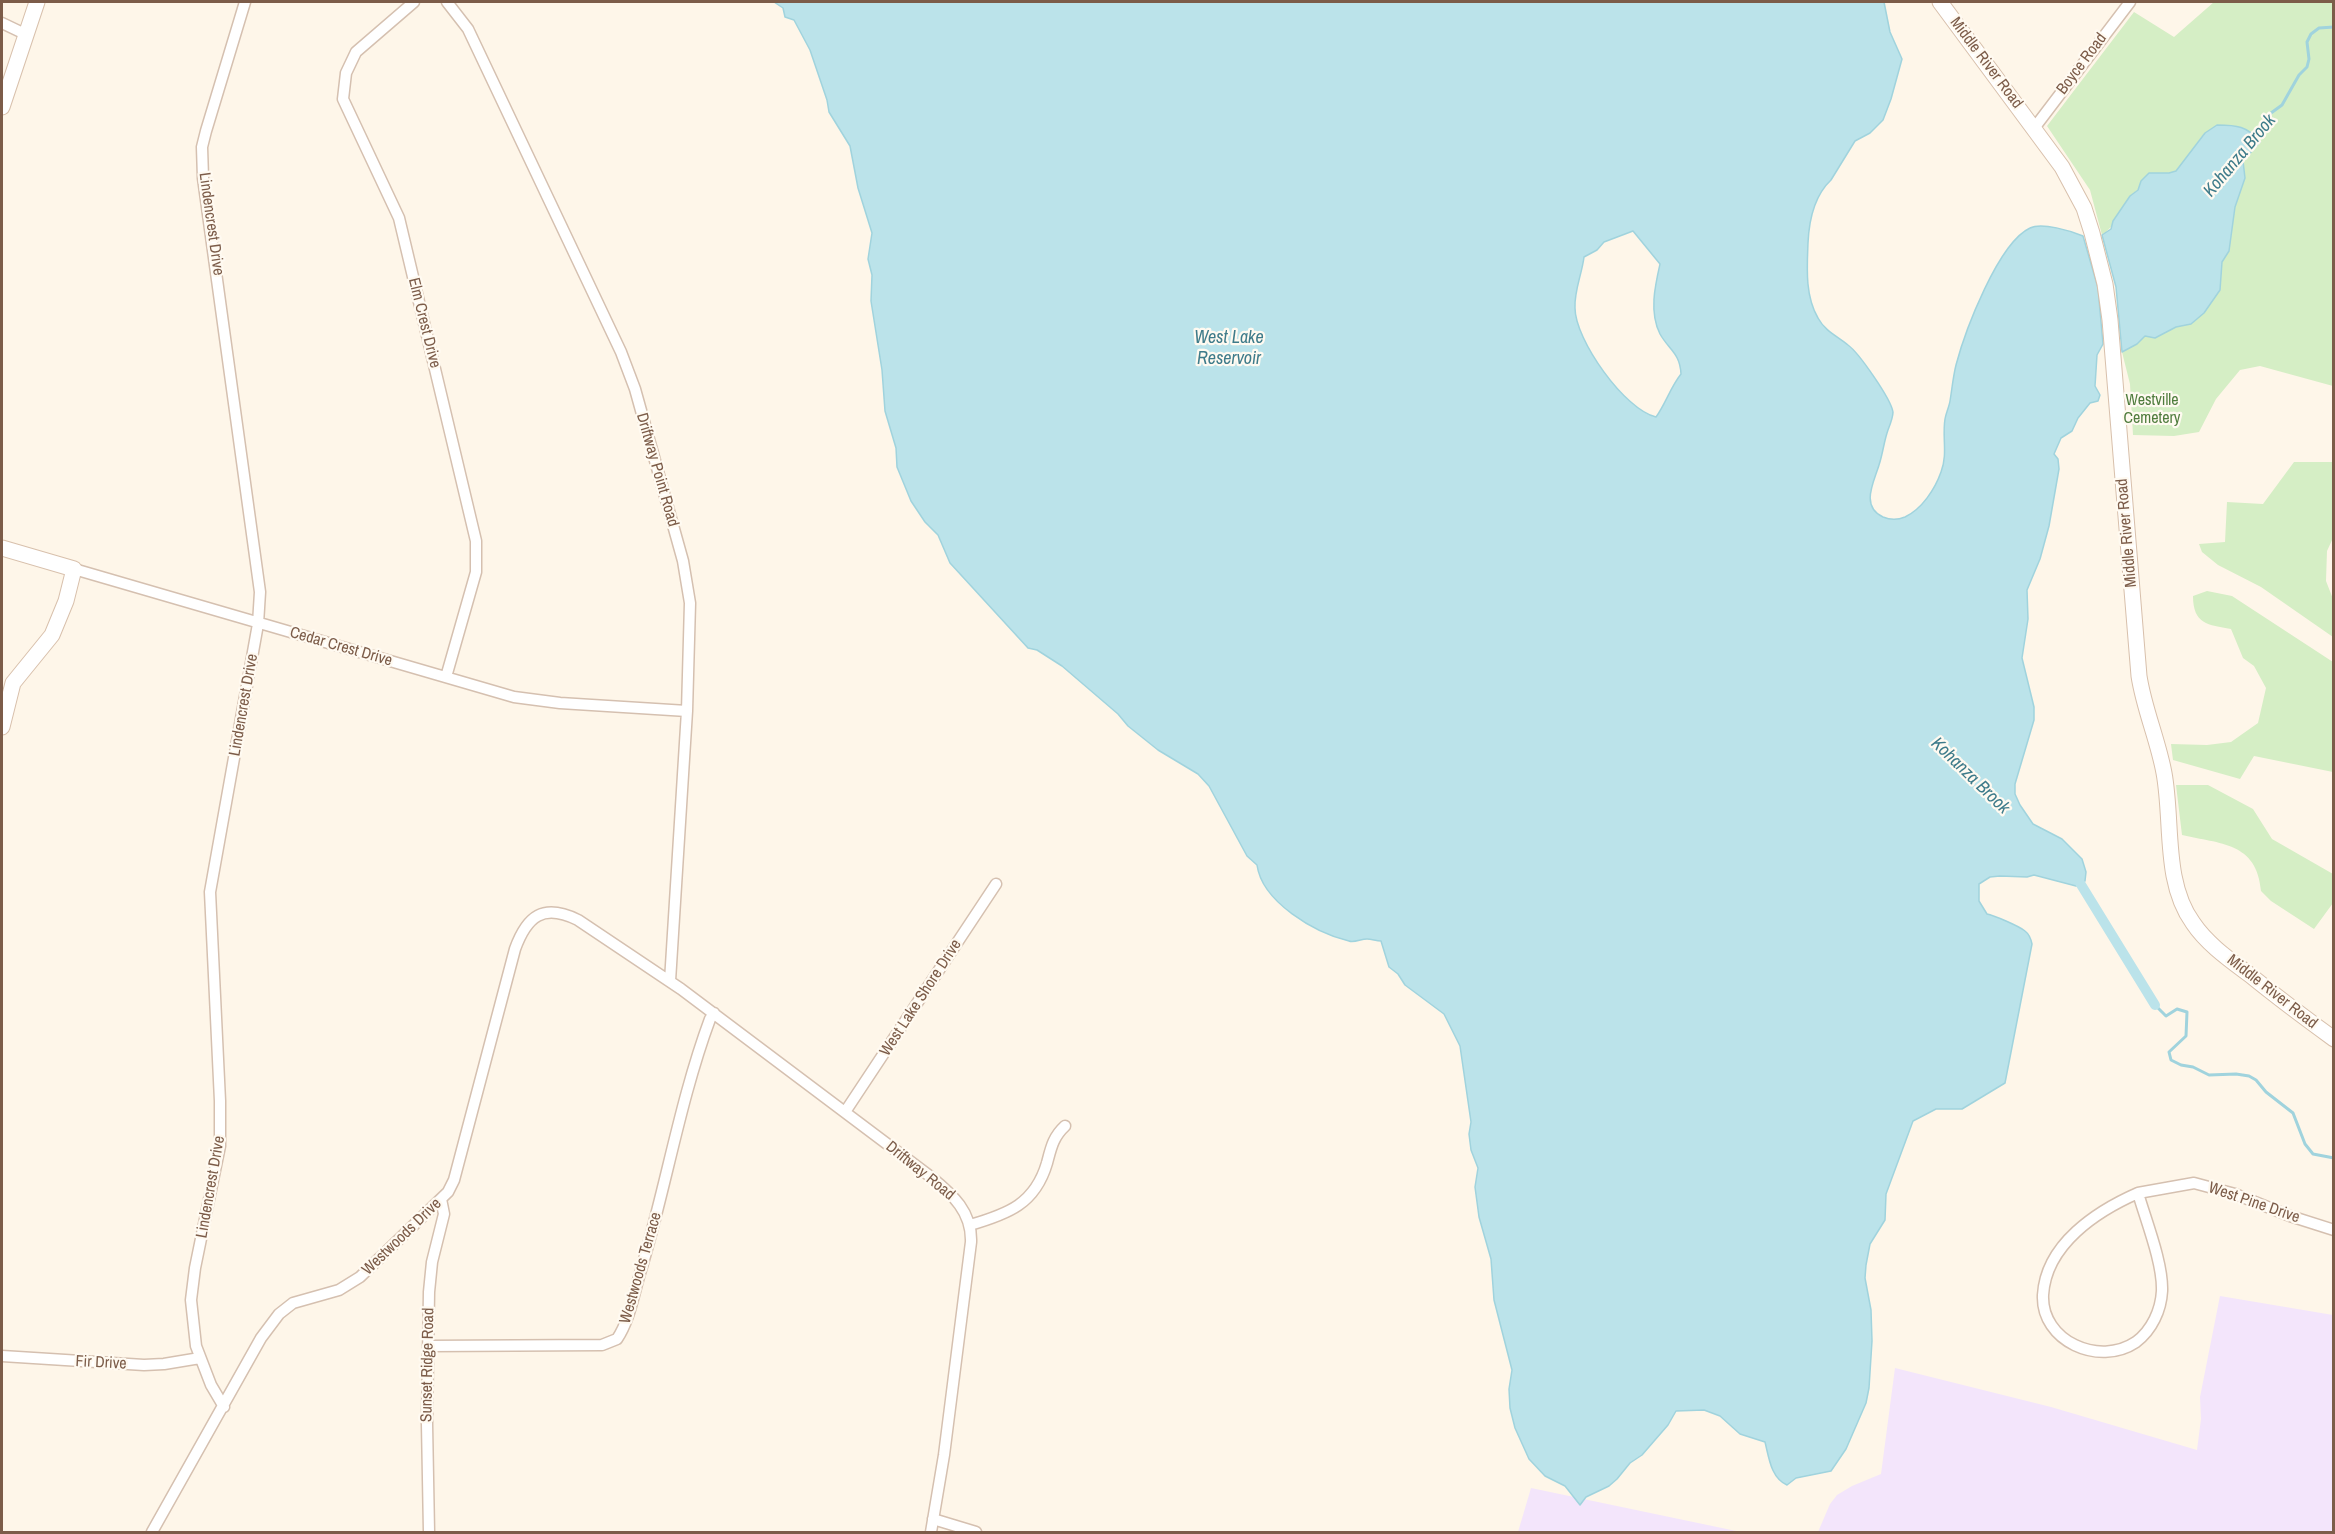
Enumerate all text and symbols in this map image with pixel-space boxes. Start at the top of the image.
street label: Middle River Road [1945,14,2027,112]
street label: Boyce Road [2053,30,2111,98]
water label: Kohanza Brook [2199,110,2281,202]
street label: Lindencrest Drive [194,171,228,277]
street label: Elm Crest Drive [403,276,445,370]
water label: West Lake Reservoir [1194,327,1264,370]
park label: Westville Cemetery [2124,391,2180,429]
street label: Driftway Point Road [632,411,682,529]
street label: Middle River Road [2113,478,2141,588]
street label: Cedar Crest Drive [288,623,394,671]
street label: Lindencrest Drive [226,652,262,758]
water label: Kohanza Brook [1926,733,2014,819]
street label: West Lake Shore Drive [876,936,966,1060]
street label: Middle River Road [2223,951,2321,1033]
street label: Lindencrest Drive [193,1134,229,1240]
street label: Driftway Road [882,1137,958,1205]
street label: West Pine Drive [2206,1178,2302,1228]
street label: Westwoods Drive [358,1194,446,1280]
street label: Westwoods Terrace [616,1210,666,1326]
street label: Sunset Ridge Road [417,1308,439,1422]
street label: Fir Drive [75,1352,127,1374]

